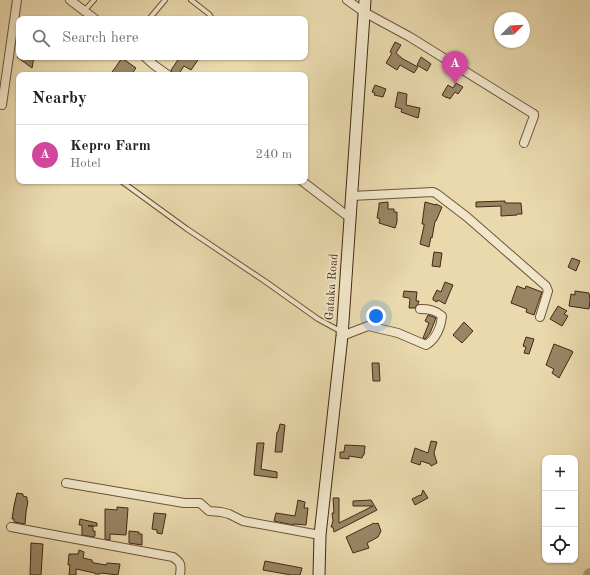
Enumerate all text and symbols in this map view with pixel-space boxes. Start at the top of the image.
north arrow [494,12,530,48]
search box [16,16,308,60]
icon: search [30,27,52,49]
text: Search here [62,31,139,46]
pin: A [442,51,468,84]
text: Nearby [32,90,87,107]
text: Kepro Farm [70,139,151,154]
text: A [40,148,50,161]
text: 240 m [255,148,292,161]
text: Hotel [70,157,101,170]
street label: Gataka Road [324,253,340,321]
your location [366,306,386,326]
map controls [542,455,578,563]
button: + [542,455,578,491]
button: − [542,491,578,527]
button: locate [542,527,578,563]

